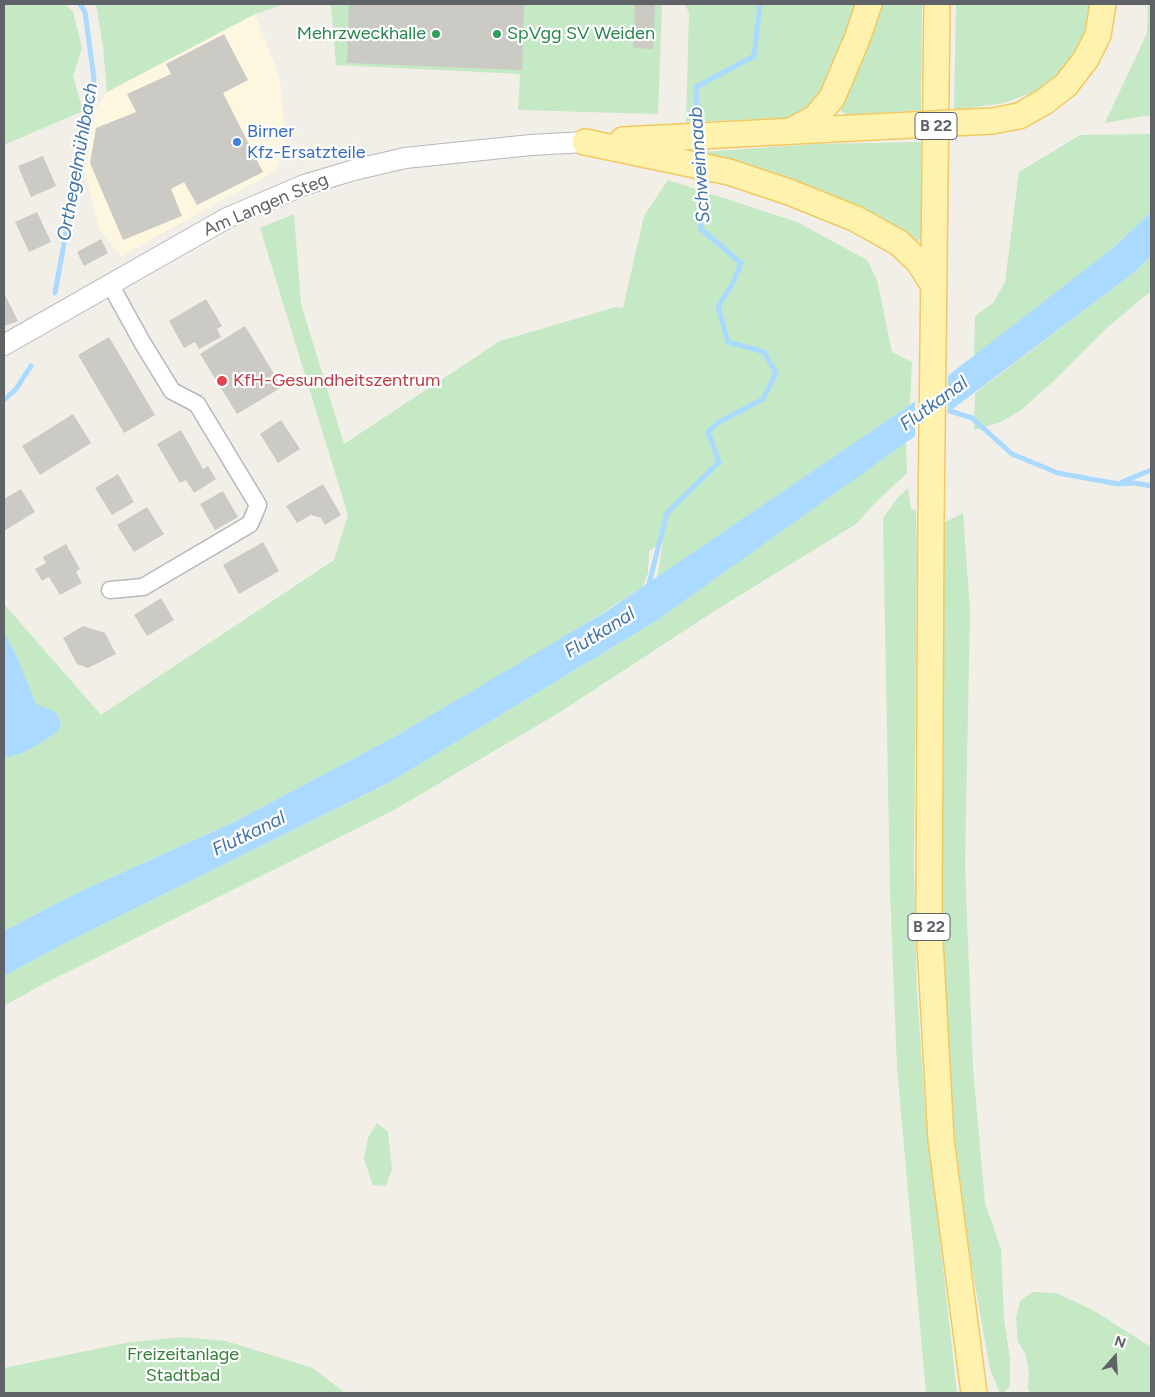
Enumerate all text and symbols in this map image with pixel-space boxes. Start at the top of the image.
place label: Mehrzweckhalle [297,23,426,45]
place label: SpVgg SV Weiden [507,23,655,45]
marker: Mehrzweckhalle [430,28,442,40]
marker: SpVgg SV Weiden [491,28,503,40]
water label: Orthegelmühlbach [53,81,103,243]
water label: Schweinnaab [685,106,715,224]
road number: B 22 [915,112,957,140]
place label: Birner Kfz-Ersatzteile [247,121,365,163]
marker: Birner Kfz-Ersatzteile [231,136,243,148]
street label: Am Langen Steg [200,169,332,241]
place label: KfH-Gesundheitszentrum [233,370,440,392]
water label: Flutkanal [896,372,972,436]
marker: KfH-Gesundheitszentrum [215,374,229,388]
water label: Flutkanal [561,603,639,663]
water label: Flutkanal [209,807,289,861]
road number: B 22 [908,914,950,940]
north arrow [1090,1332,1140,1382]
text: N [1112,1333,1128,1352]
park label: Freizeitanlage Stadtbad [127,1344,239,1386]

